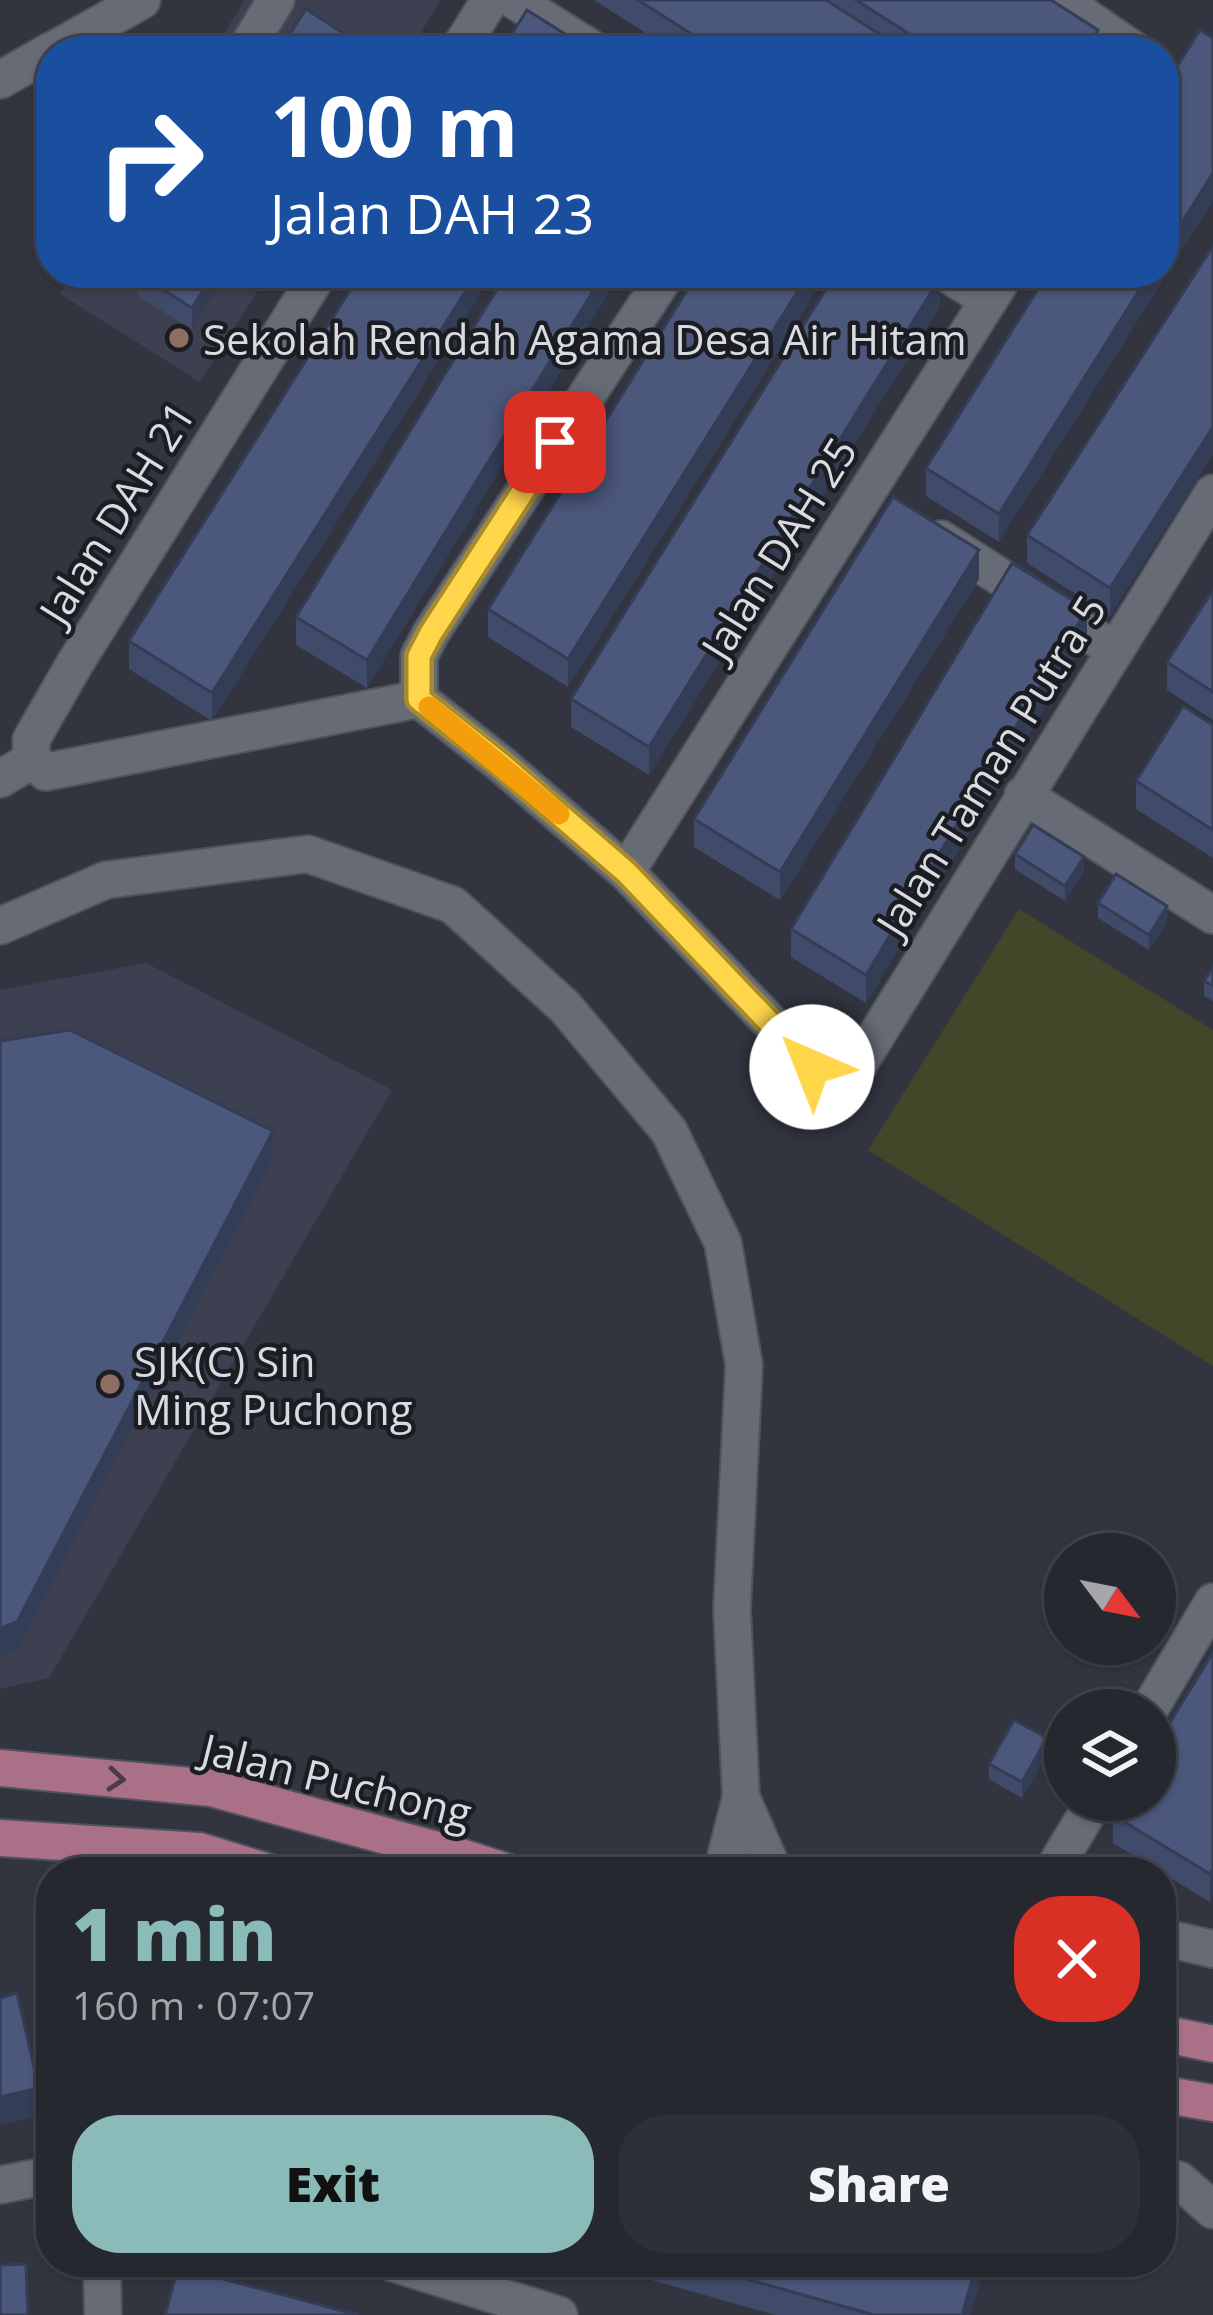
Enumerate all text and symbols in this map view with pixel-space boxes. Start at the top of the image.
text: 100 m [270,67,518,182]
icon: right [72,84,228,240]
text: Jalan DAH 23 [270,176,594,250]
place label: Sekolah Rendah Agama Desa Air Hitam [203,310,967,367]
marker: Sekolah Rendah Agama Desa Air Hitam [166,325,192,351]
street label: Jalan DAH 21 [23,390,207,637]
pin [504,391,606,493]
icon: arrive [522,409,588,475]
street label: Jalan DAH 25 [685,426,869,673]
street label: Jalan Taman Putra 5 [860,584,1118,950]
position arrow [749,1004,875,1130]
place label: SJK(C) Sin Ming Puchong [134,1332,413,1437]
marker: SJK(C) Sin Ming Puchong [97,1371,123,1397]
north arrow [1044,1533,1176,1665]
map controls [1044,1533,1176,1821]
button: layers [1044,1689,1176,1821]
street label: Jalan Puchong [192,1718,478,1841]
one-way arrow [107,1766,126,1791]
text: 1 min [72,1884,277,1982]
button: close [1014,1896,1140,2022]
text: 160 m · 07:07 [72,1978,315,2031]
button: Exit [72,2115,594,2253]
button: Share [618,2115,1140,2253]

